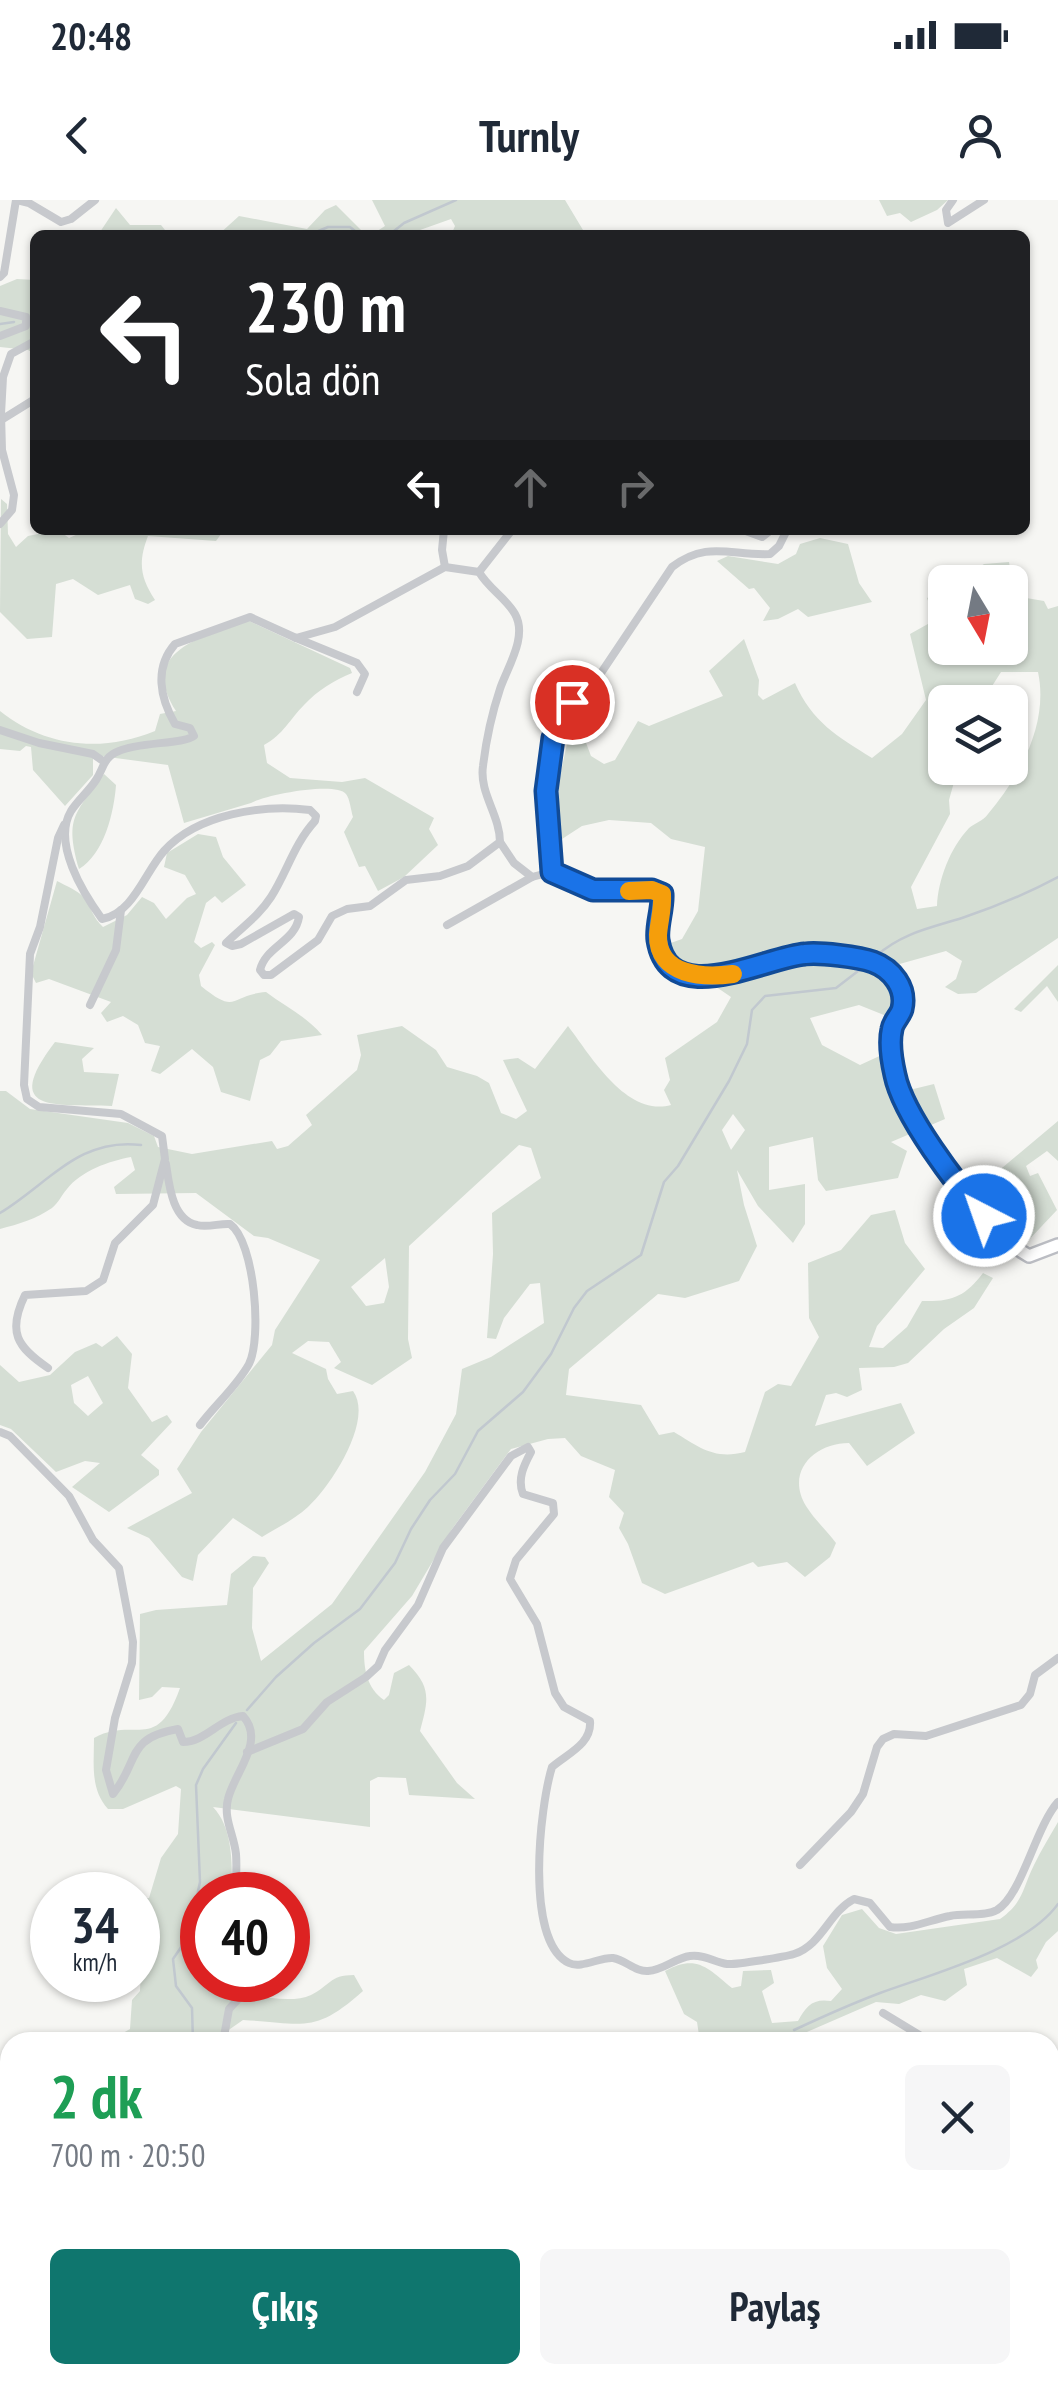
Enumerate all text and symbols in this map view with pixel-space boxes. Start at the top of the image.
text: 20:48 [50,11,132,60]
text: Turnly [479,106,579,164]
icon: back [50,108,105,163]
icon: person [953,108,1008,163]
text: 230 m [245,261,406,351]
icon: left [80,270,210,400]
text: Sola dön [245,349,380,407]
icon: left [398,460,453,515]
icon: ahead [503,460,558,515]
icon: right [608,460,663,515]
north arrow [928,565,1028,665]
map controls [928,565,1028,785]
pin [530,660,615,745]
icon: arrive [545,675,600,730]
button: layers [928,685,1028,785]
position arrow [932,1164,1036,1268]
speed limit sign: 40 [180,1872,310,2002]
text: 34 [71,1892,119,1957]
text: km/h [73,1946,117,1978]
text: 2 dk [50,2057,142,2135]
button: close [905,2065,1010,2170]
text: 700 m · 20:50 [50,2134,205,2176]
button: Çıkış [50,2249,520,2364]
button: Paylaş [540,2249,1010,2364]

